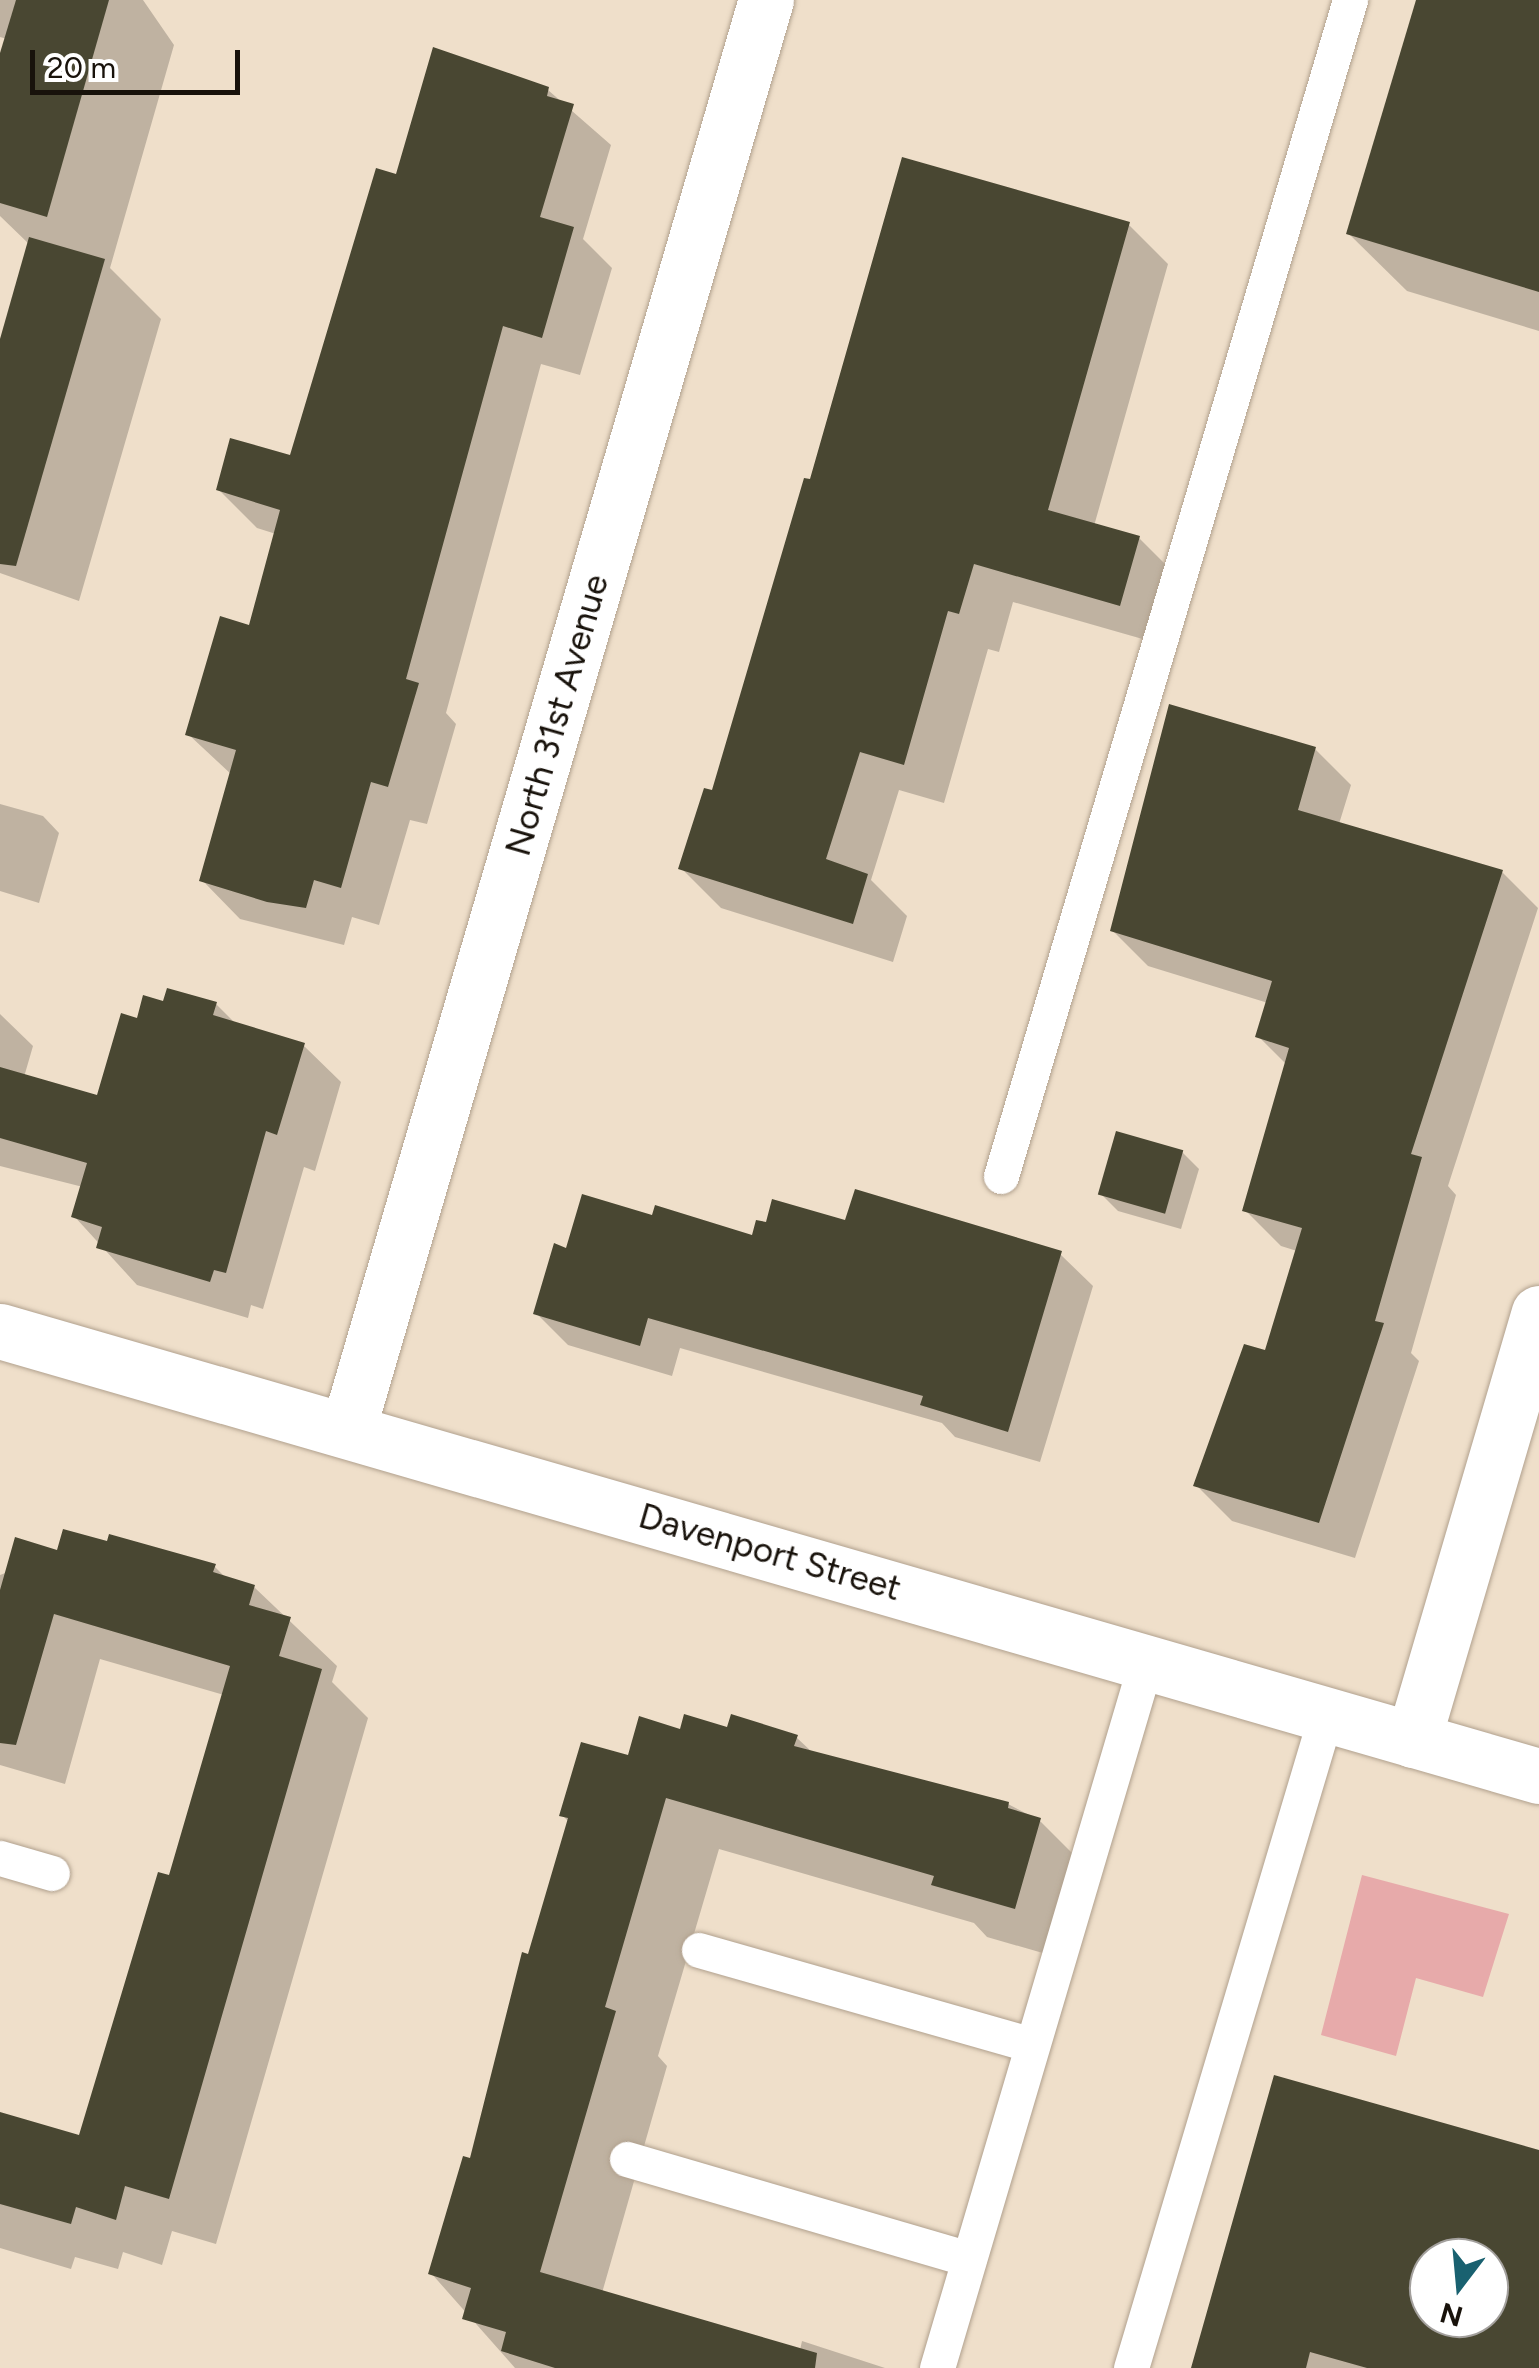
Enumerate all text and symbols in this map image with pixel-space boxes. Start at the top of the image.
scale bar [35,30,245,92]
text: 20 m [47,49,116,86]
street label: North 31st Avenue [497,570,617,860]
street label: Davenport Street [634,1494,906,1610]
north arrow [1409,2238,1509,2338]
text: N [1436,2296,1466,2334]

